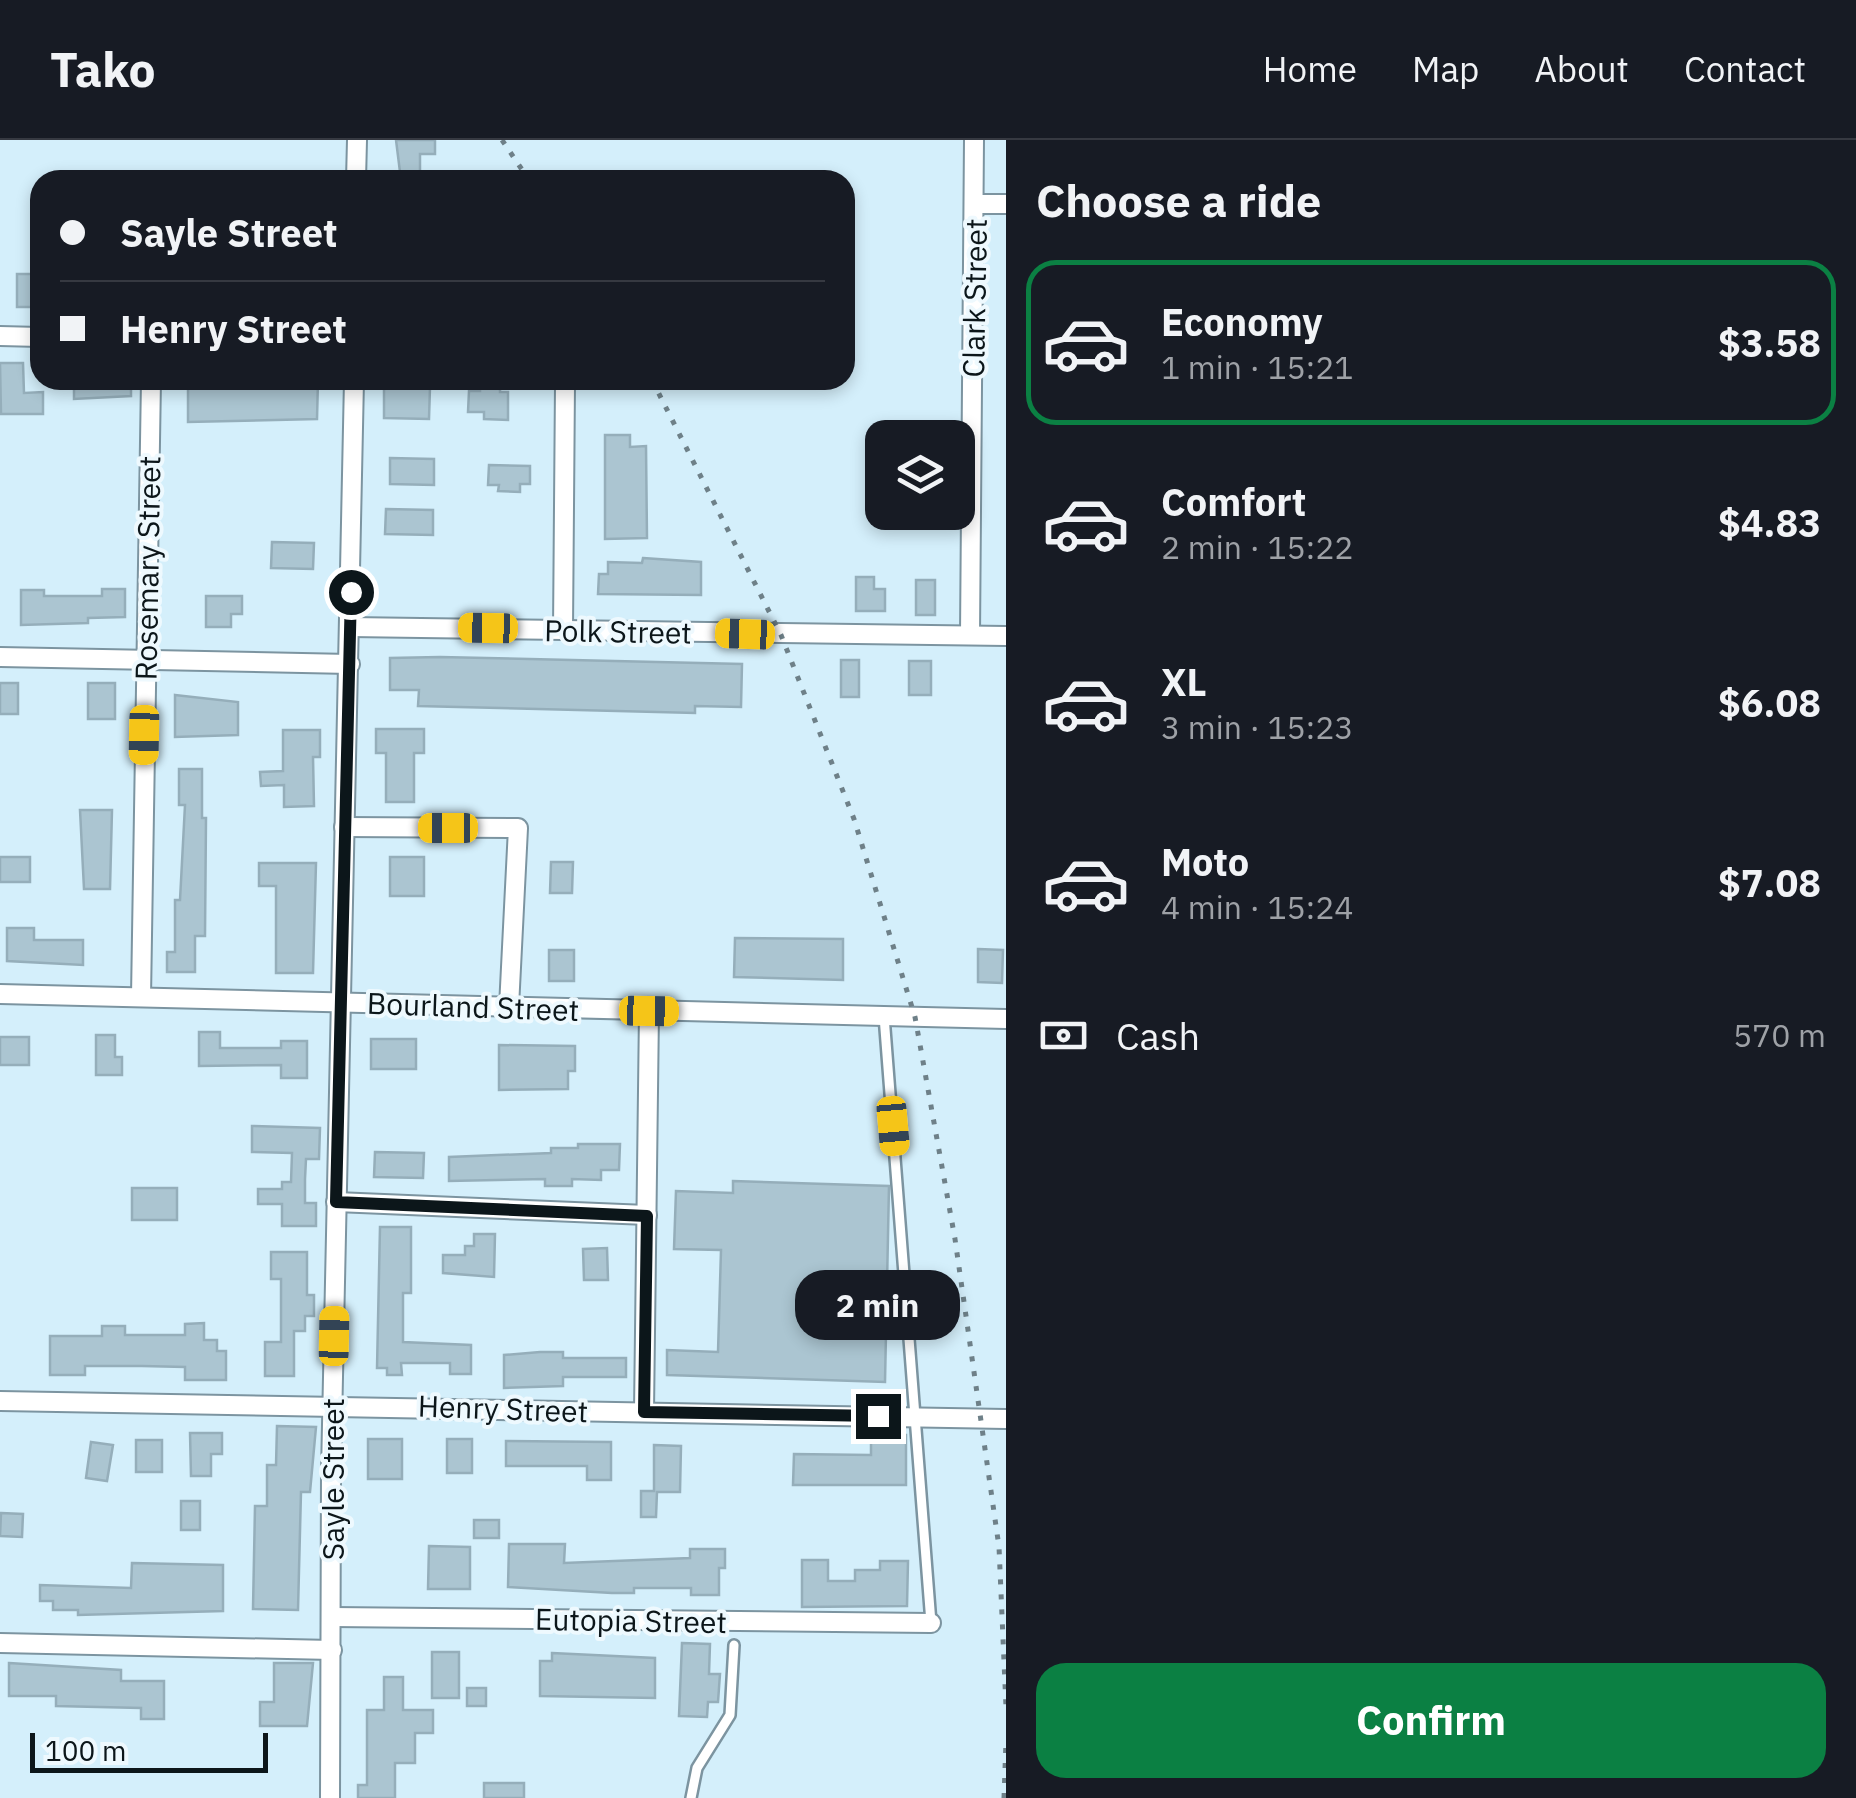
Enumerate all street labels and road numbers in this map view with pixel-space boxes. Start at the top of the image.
street label: Clark Street [953,218,995,378]
street label: Rosemary Street [126,455,168,681]
street label: Polk Street [544,610,692,652]
street label: Bourland Street [366,983,580,1029]
street label: Henry Street [417,1386,589,1430]
street label: Sayle Street [313,1398,352,1560]
street label: Eutopia Street [535,1599,727,1641]

